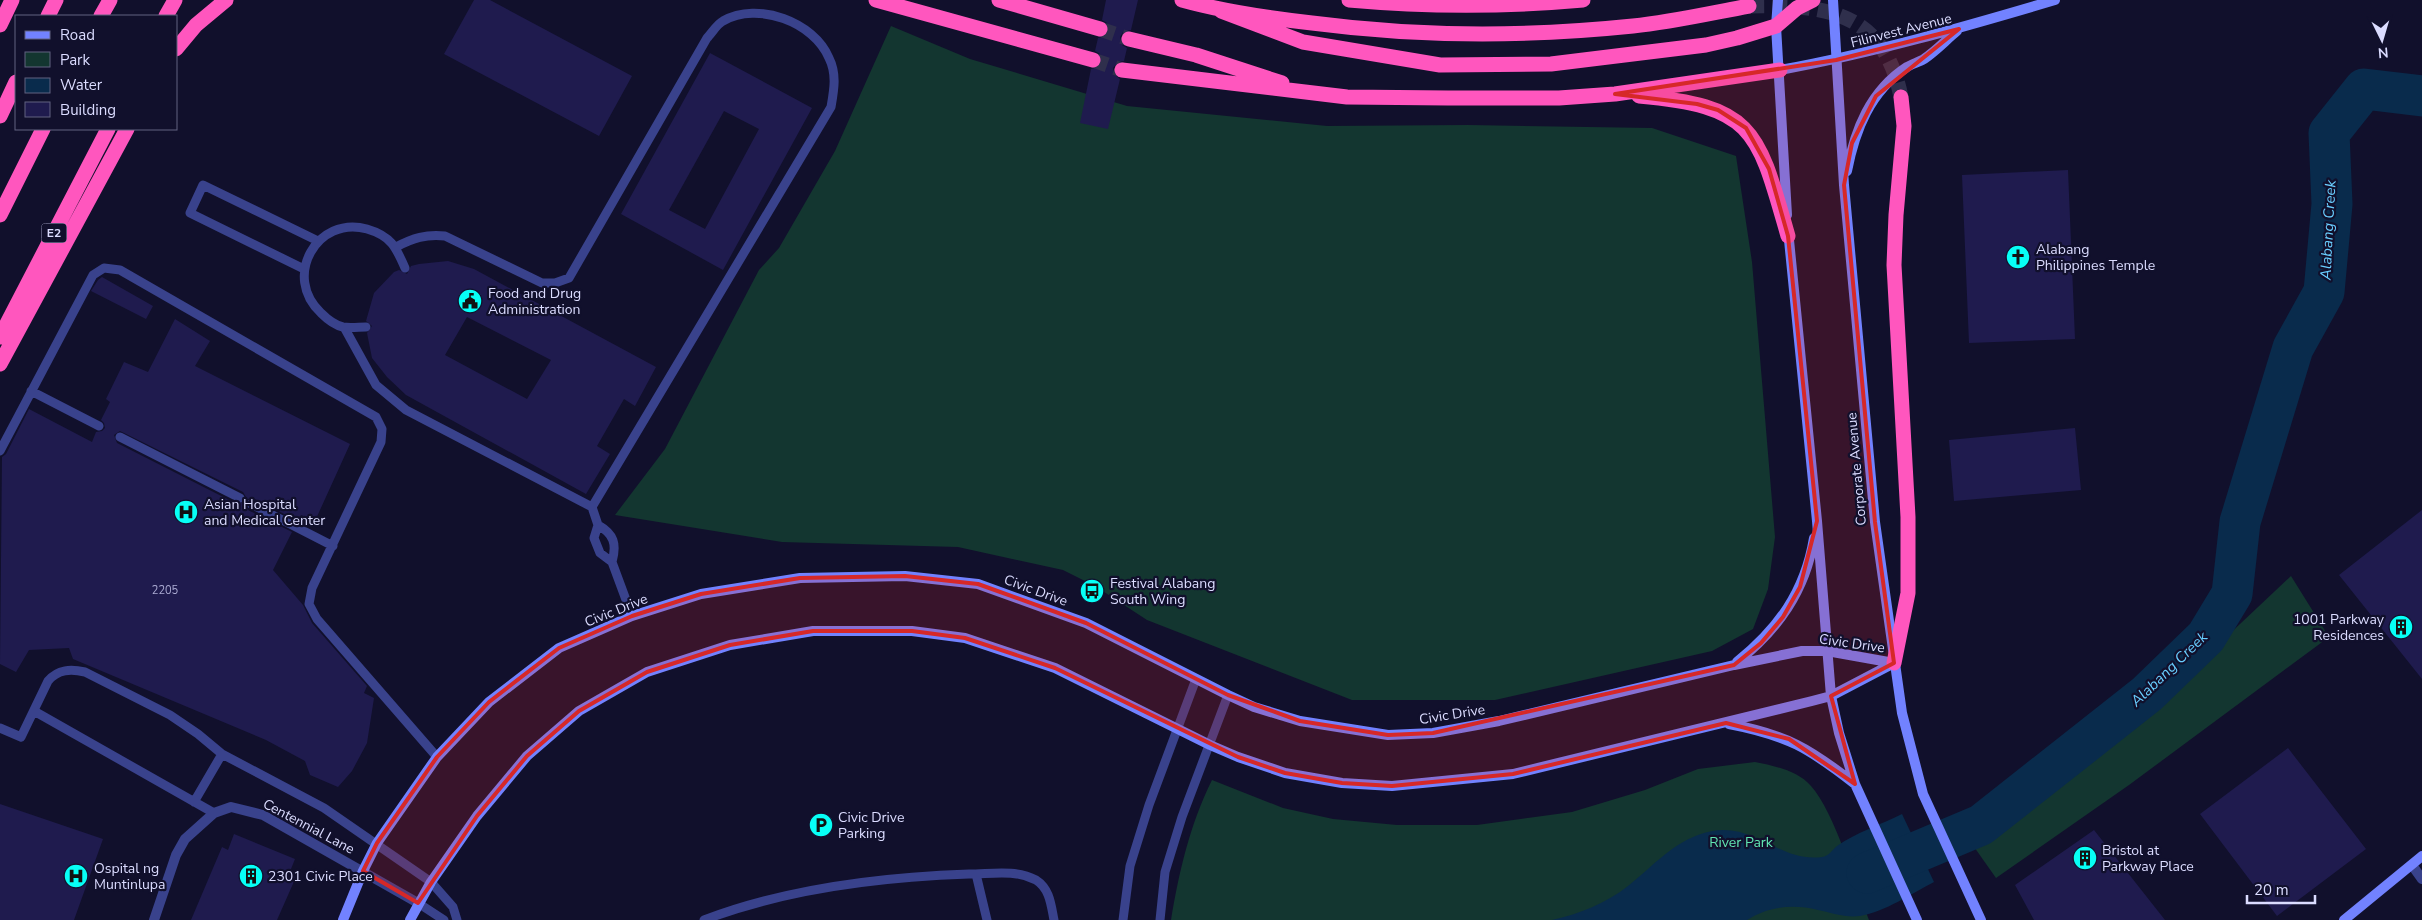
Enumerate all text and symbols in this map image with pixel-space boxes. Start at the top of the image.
street label: Filinvest Avenue [1849,9,1954,52]
legend [15,15,178,130]
north arrow [2357,15,2407,65]
text: Road [60,25,95,45]
text: N [2377,43,2389,62]
text: Park [60,50,90,70]
text: Water [60,75,103,95]
text: Building [60,100,116,120]
water label: Alabang Creek [2315,179,2341,281]
road number: E2 [42,224,66,242]
place label: Alabang Philippines Temple [2036,240,2155,275]
church icon: Alabang Philippines Temple [2005,244,2031,270]
place label: Food and Drug Administration [488,284,581,319]
public building icon: Food and Drug Administration [457,288,483,314]
street label: Corporate Avenue [1842,412,1871,526]
place label: Asian Hospital and Medical Center [204,495,325,530]
hospital icon: Asian Hospital and Medical Center [173,499,199,525]
street label: Civic Drive [1001,570,1070,611]
place label: Festival Alabang South Wing [1110,574,1215,609]
bus stop icon: Festival Alabang South Wing [1079,578,1105,604]
house number: 2205 [152,583,179,598]
street label: Civic Drive [582,589,651,632]
place label: 1001 Parkway Residences [2293,610,2385,645]
building icon: 1001 Parkway Residences [2388,614,2414,640]
water label: Alabang Creek [2125,627,2212,712]
street label: Civic Drive [1818,629,1886,658]
street label: Civic Drive [1418,700,1486,729]
street label: Centennial Lane [260,794,358,859]
place label: Civic Drive Parking [838,808,904,843]
parking icon: Civic Drive Parking [808,812,834,838]
park label: River Park [1709,833,1774,852]
place label: Bristol at Parkway Place [2102,841,2194,876]
building icon: Bristol at Parkway Place [2072,845,2098,871]
place label: Ospital ng Muntinlupa [94,859,165,894]
hospital icon: Ospital ng Muntinlupa [63,863,89,889]
building icon: 2301 Civic Place [238,863,264,889]
place label: 2301 Civic Place [268,867,373,886]
scale bar [2247,872,2314,904]
text: 20 m [2254,880,2289,900]

